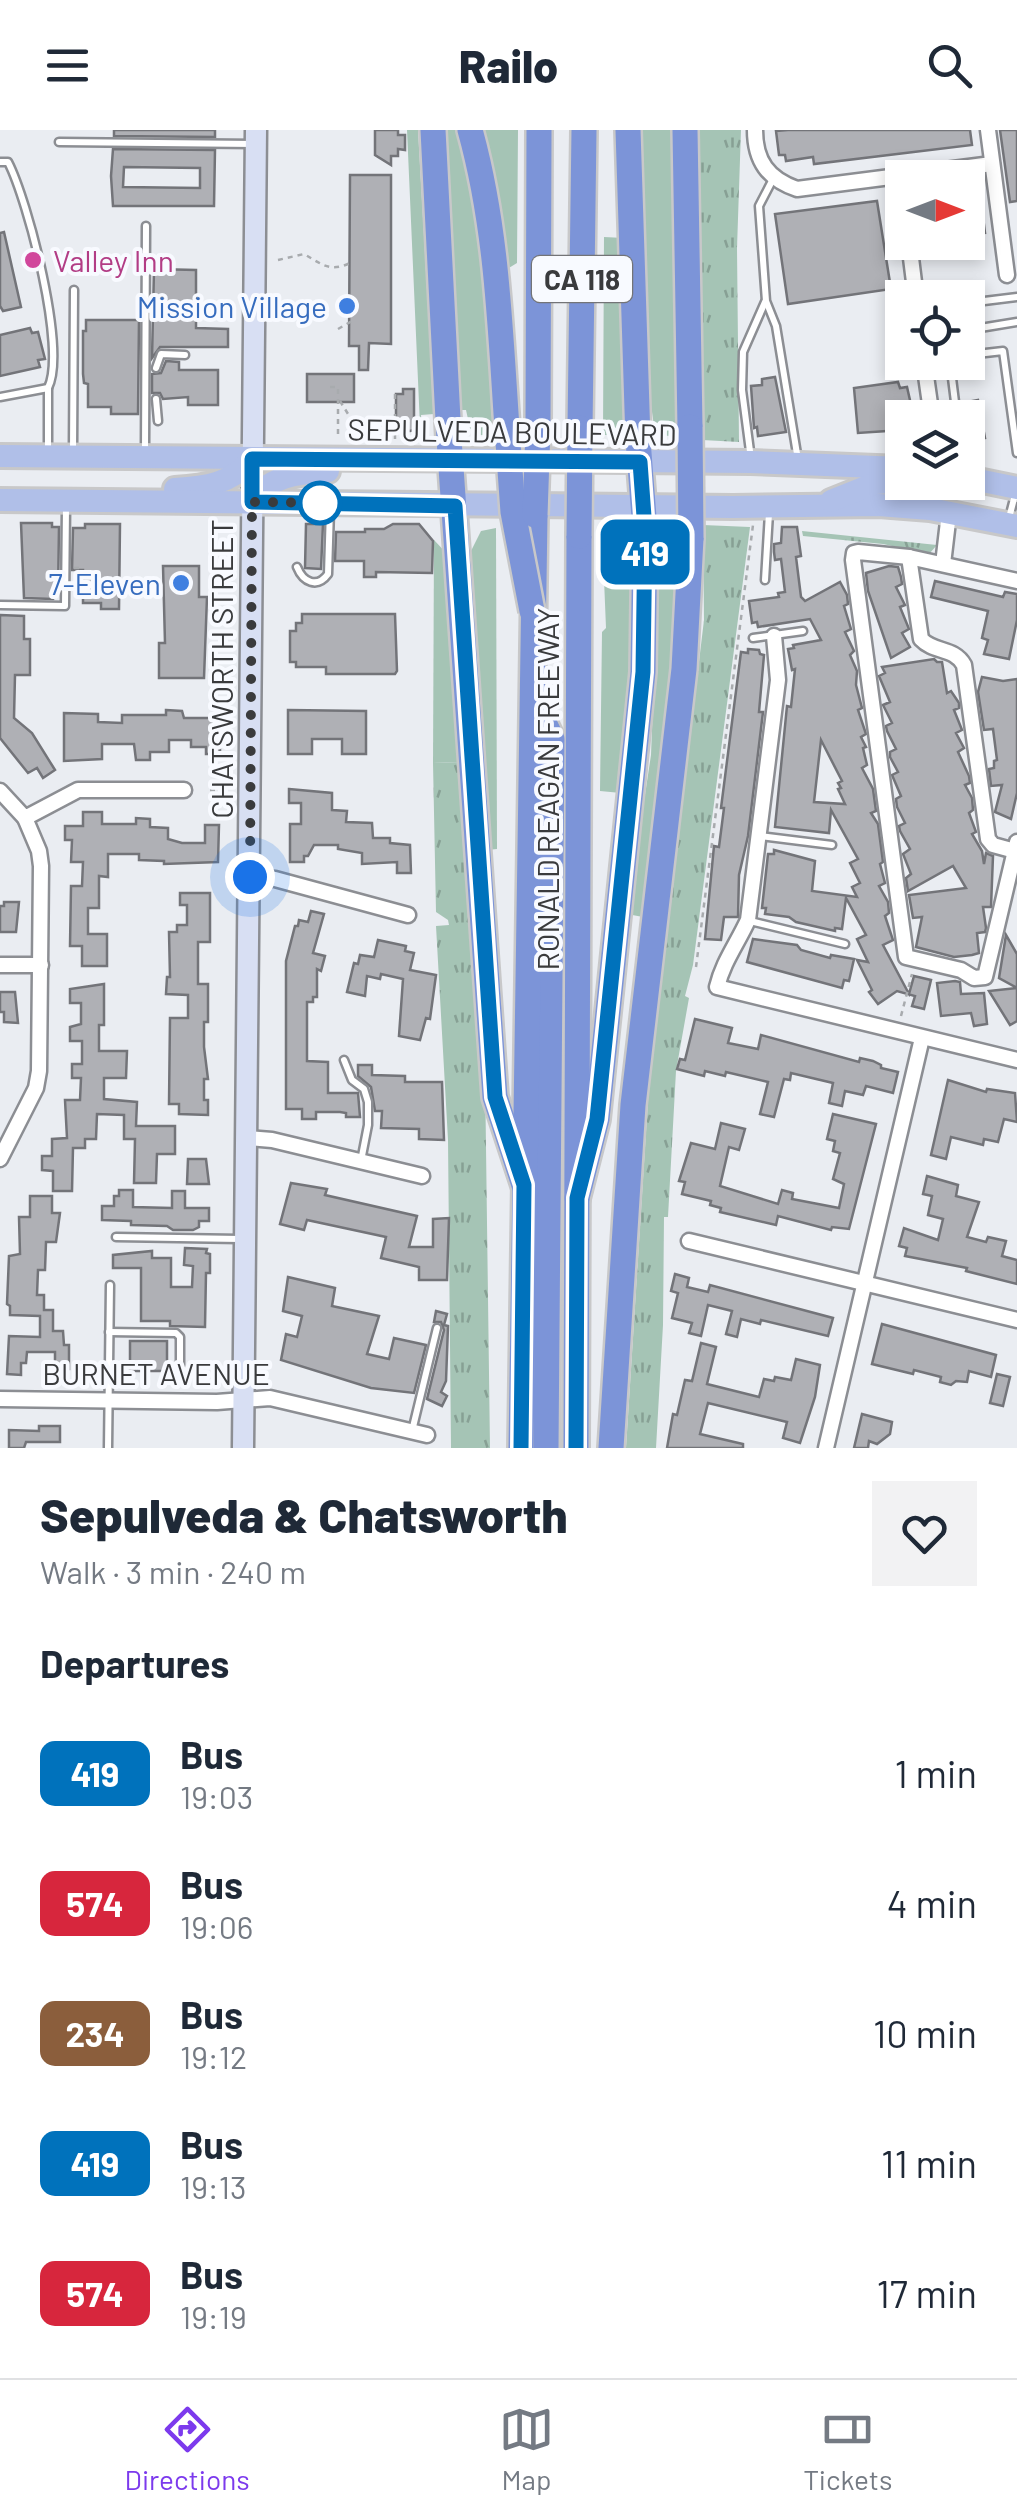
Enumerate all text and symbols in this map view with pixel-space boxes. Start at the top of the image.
icon: menu [40,38,95,93]
text: Railo [459,38,558,92]
icon: search [922,38,977,93]
north arrow [885,160,985,260]
map controls [885,160,985,500]
place label: Valley Inn [53,242,174,278]
marker: Valley Inn [22,249,44,271]
road number: CA 118 [532,256,632,302]
button: locate [885,280,985,380]
place label: Mission Village [137,288,327,324]
marker: Mission Village [336,295,358,317]
button: layers [885,400,985,500]
street label: SEPULVEDA BOULEVARD [347,410,677,452]
unlabelled marker [299,482,341,524]
street label: CHATSWORTH STREET [203,519,239,819]
line badge: 419 [588,520,702,584]
text: 419 [621,531,669,573]
place label: 7-Eleven [48,565,161,601]
marker: 7-Eleven [170,572,192,594]
street label: RONALD REAGAN FREEWAY [529,607,565,971]
your location [225,852,275,902]
street label: BURNET AVENUE [42,1355,270,1391]
button: heart [872,1481,977,1586]
text: Sepulveda & Chatsworth [40,1485,568,1543]
text: Walk · 3 min · 240 m [40,1552,306,1590]
text: Departures [40,1640,229,1686]
text: Bus [180,1731,243,1777]
text: 1 min [895,1750,977,1796]
text: 419 [71,1752,119,1794]
text: 19:03 [180,1777,253,1815]
text: Bus [180,1861,243,1907]
text: 4 min [887,1880,977,1926]
text: 574 [66,1882,124,1924]
text: 19:06 [180,1907,253,1945]
text: Bus [180,1991,243,2037]
text: 10 min [873,2010,977,2056]
text: 234 [65,2012,125,2054]
text: 19:12 [180,2037,247,2075]
text: Bus [180,2121,243,2167]
text: 11 min [881,2140,977,2186]
text: 419 [71,2142,119,2184]
text: 19:13 [180,2167,246,2205]
text: Bus [180,2251,243,2297]
text: 17 min [877,2270,977,2316]
text: 574 [66,2272,124,2314]
text: 19:19 [180,2297,247,2335]
tab: Directions [125,2402,250,2496]
tab: Map [499,2402,554,2496]
tab: Tickets [803,2402,892,2496]

